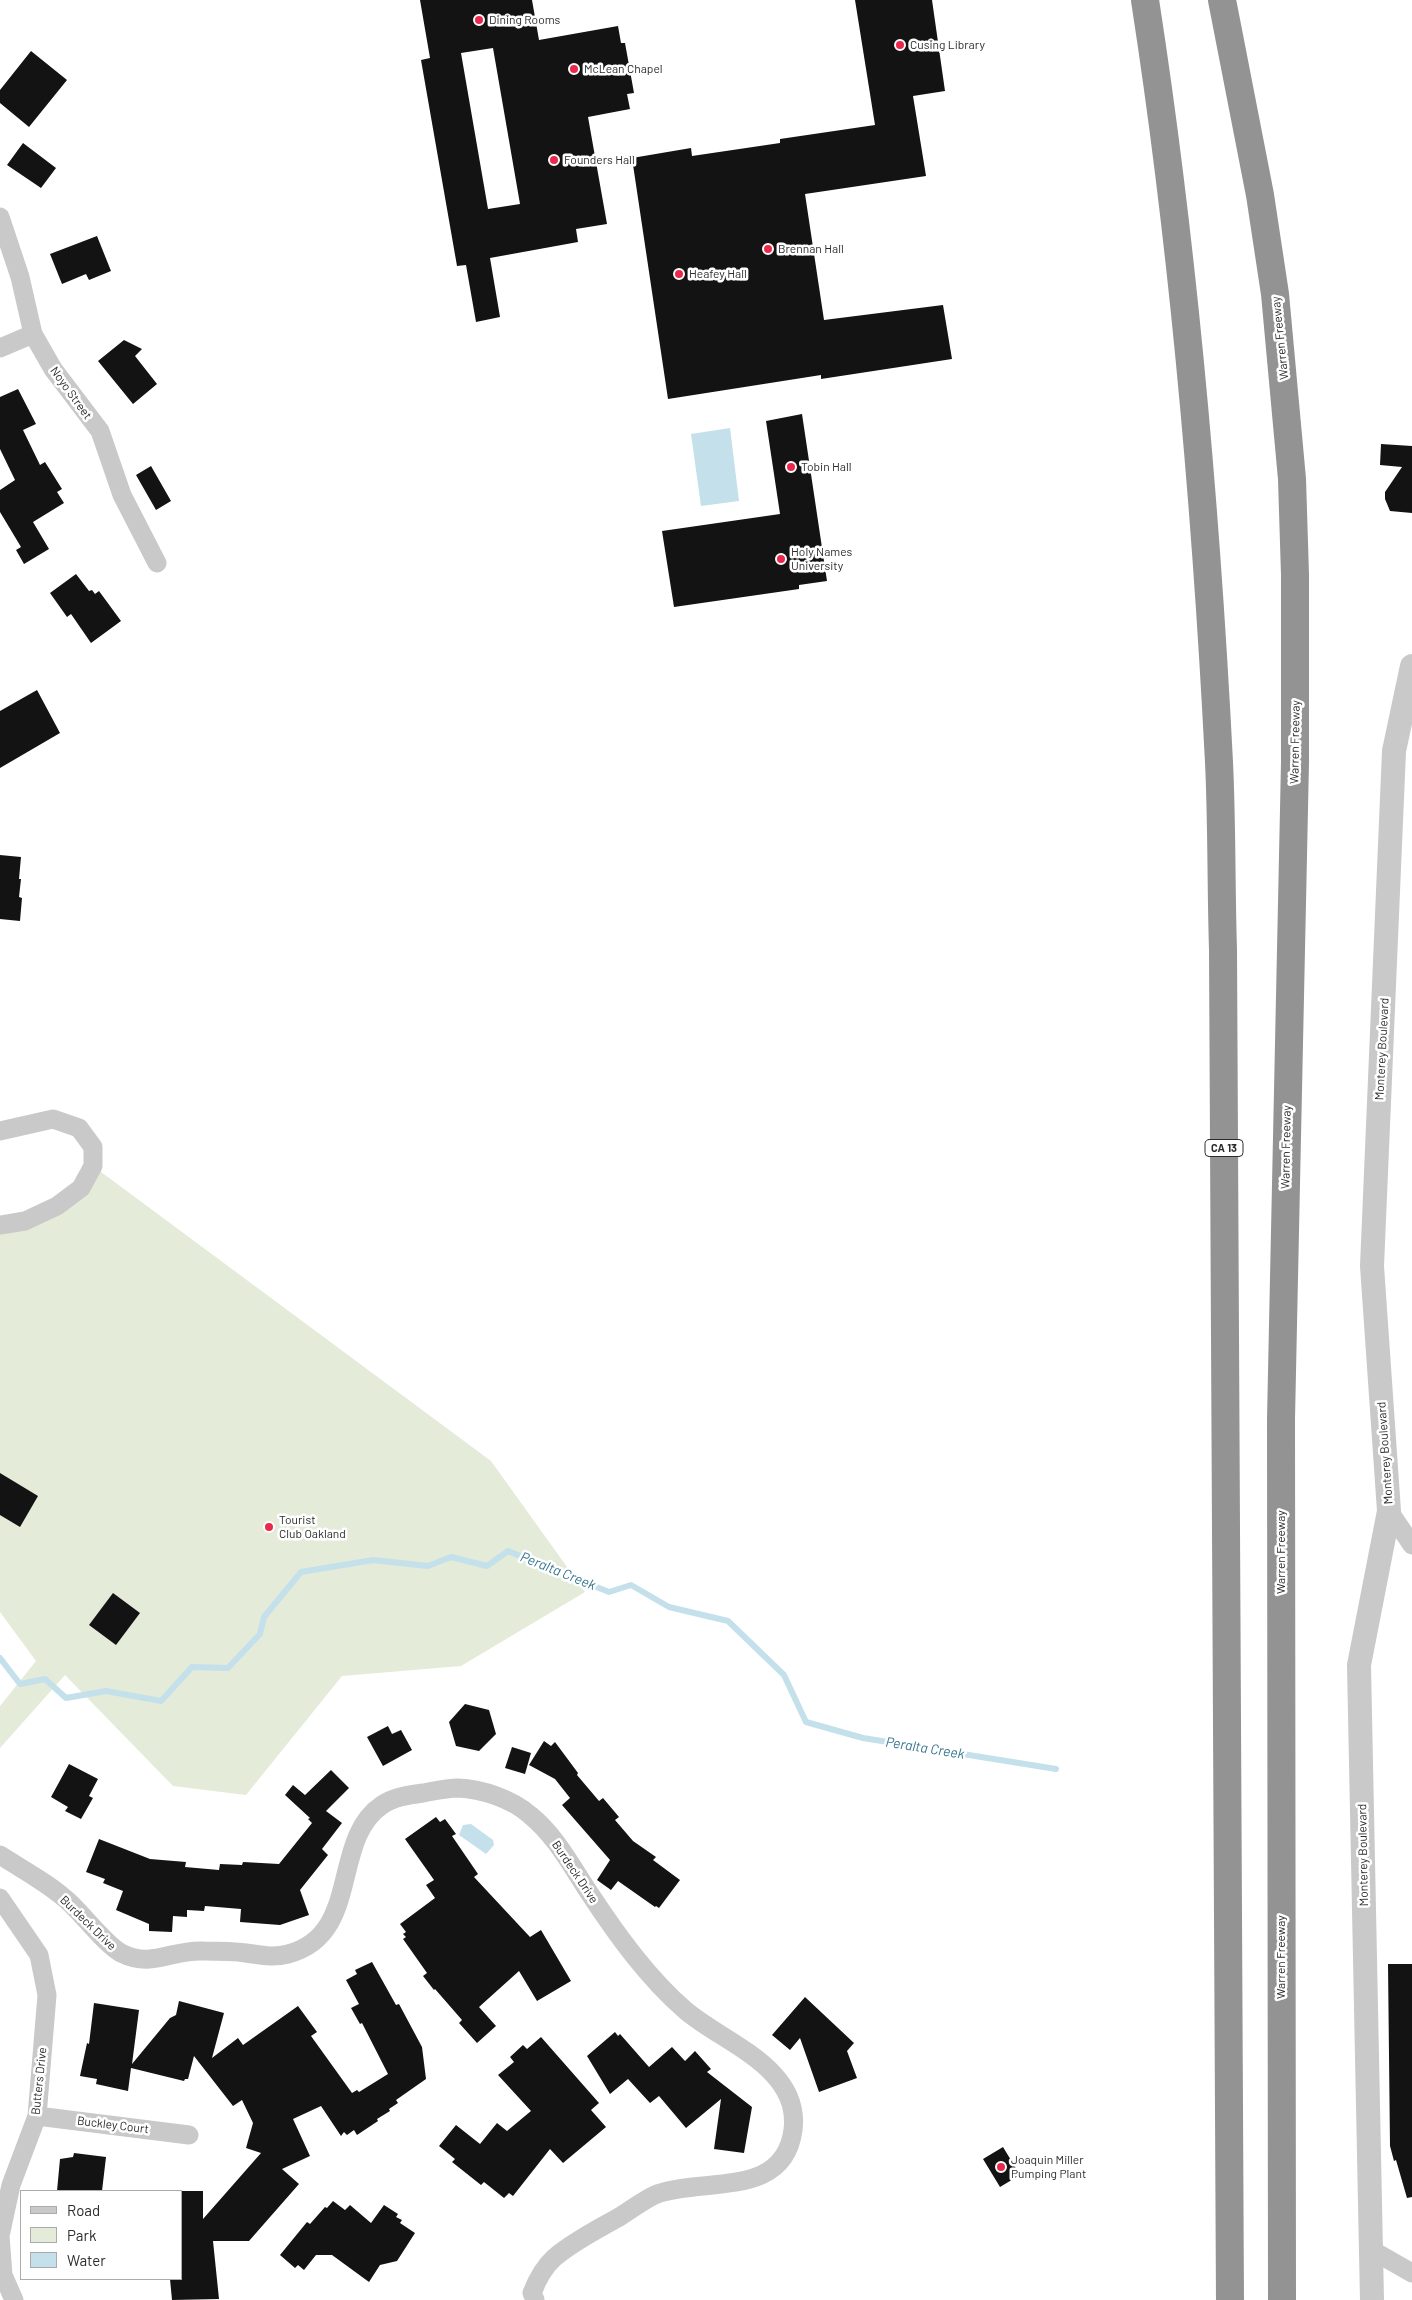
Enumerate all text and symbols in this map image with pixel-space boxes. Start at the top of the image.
place label: Dining Rooms [489,13,560,27]
marker: Dining Rooms [473,14,485,26]
place label: Cusing Library [910,38,985,52]
marker: Cusing Library [894,39,906,51]
place label: McLean Chapel [584,62,663,76]
marker: McLean Chapel [568,63,580,75]
place label: Founders Hall [564,153,635,167]
marker: Founders Hall [548,154,560,166]
place label: Brennan Hall [778,242,844,256]
marker: Brennan Hall [762,243,774,255]
place label: Heafey Hall [689,267,747,281]
marker: Heafey Hall [673,268,685,280]
street label: Warren Freeway [1268,296,1292,380]
street label: Noyo Street [47,364,95,422]
place label: Tobin Hall [801,460,852,474]
marker: Tobin Hall [785,461,797,473]
place label: Holy Names University [791,545,852,573]
marker: Holy Names University [775,553,787,565]
street label: Warren Freeway [1287,700,1303,784]
street label: Monterey Boulevard [1372,997,1392,1101]
street label: Warren Freeway [1278,1105,1294,1189]
road number: CA 13 [1205,1140,1243,1156]
street label: Monterey Boulevard [1374,1401,1396,1505]
street label: Warren Freeway [1274,1510,1288,1594]
place label: Tourist Club Oakland [279,1513,346,1541]
marker: Tourist Club Oakland [263,1521,275,1533]
water label: Peralta Creek [518,1548,598,1594]
water label: Peralta Creek [884,1733,966,1763]
street label: Monterey Boulevard [1355,1804,1371,1906]
street label: Burdeck Drive [549,1838,601,1906]
street label: Burdeck Drive [57,1893,119,1953]
street label: Warren Freeway [1274,1915,1288,1999]
street label: Butters Drive [28,2046,50,2116]
street label: Buckley Court [76,2113,150,2137]
place label: Joaquin Miller Pumping Plant [1011,2153,1086,2181]
marker: Joaquin Miller Pumping Plant [995,2161,1007,2173]
legend [20,2190,182,2280]
text: Road [67,2201,100,2219]
text: Park [67,2226,96,2244]
text: Water [67,2251,106,2269]

